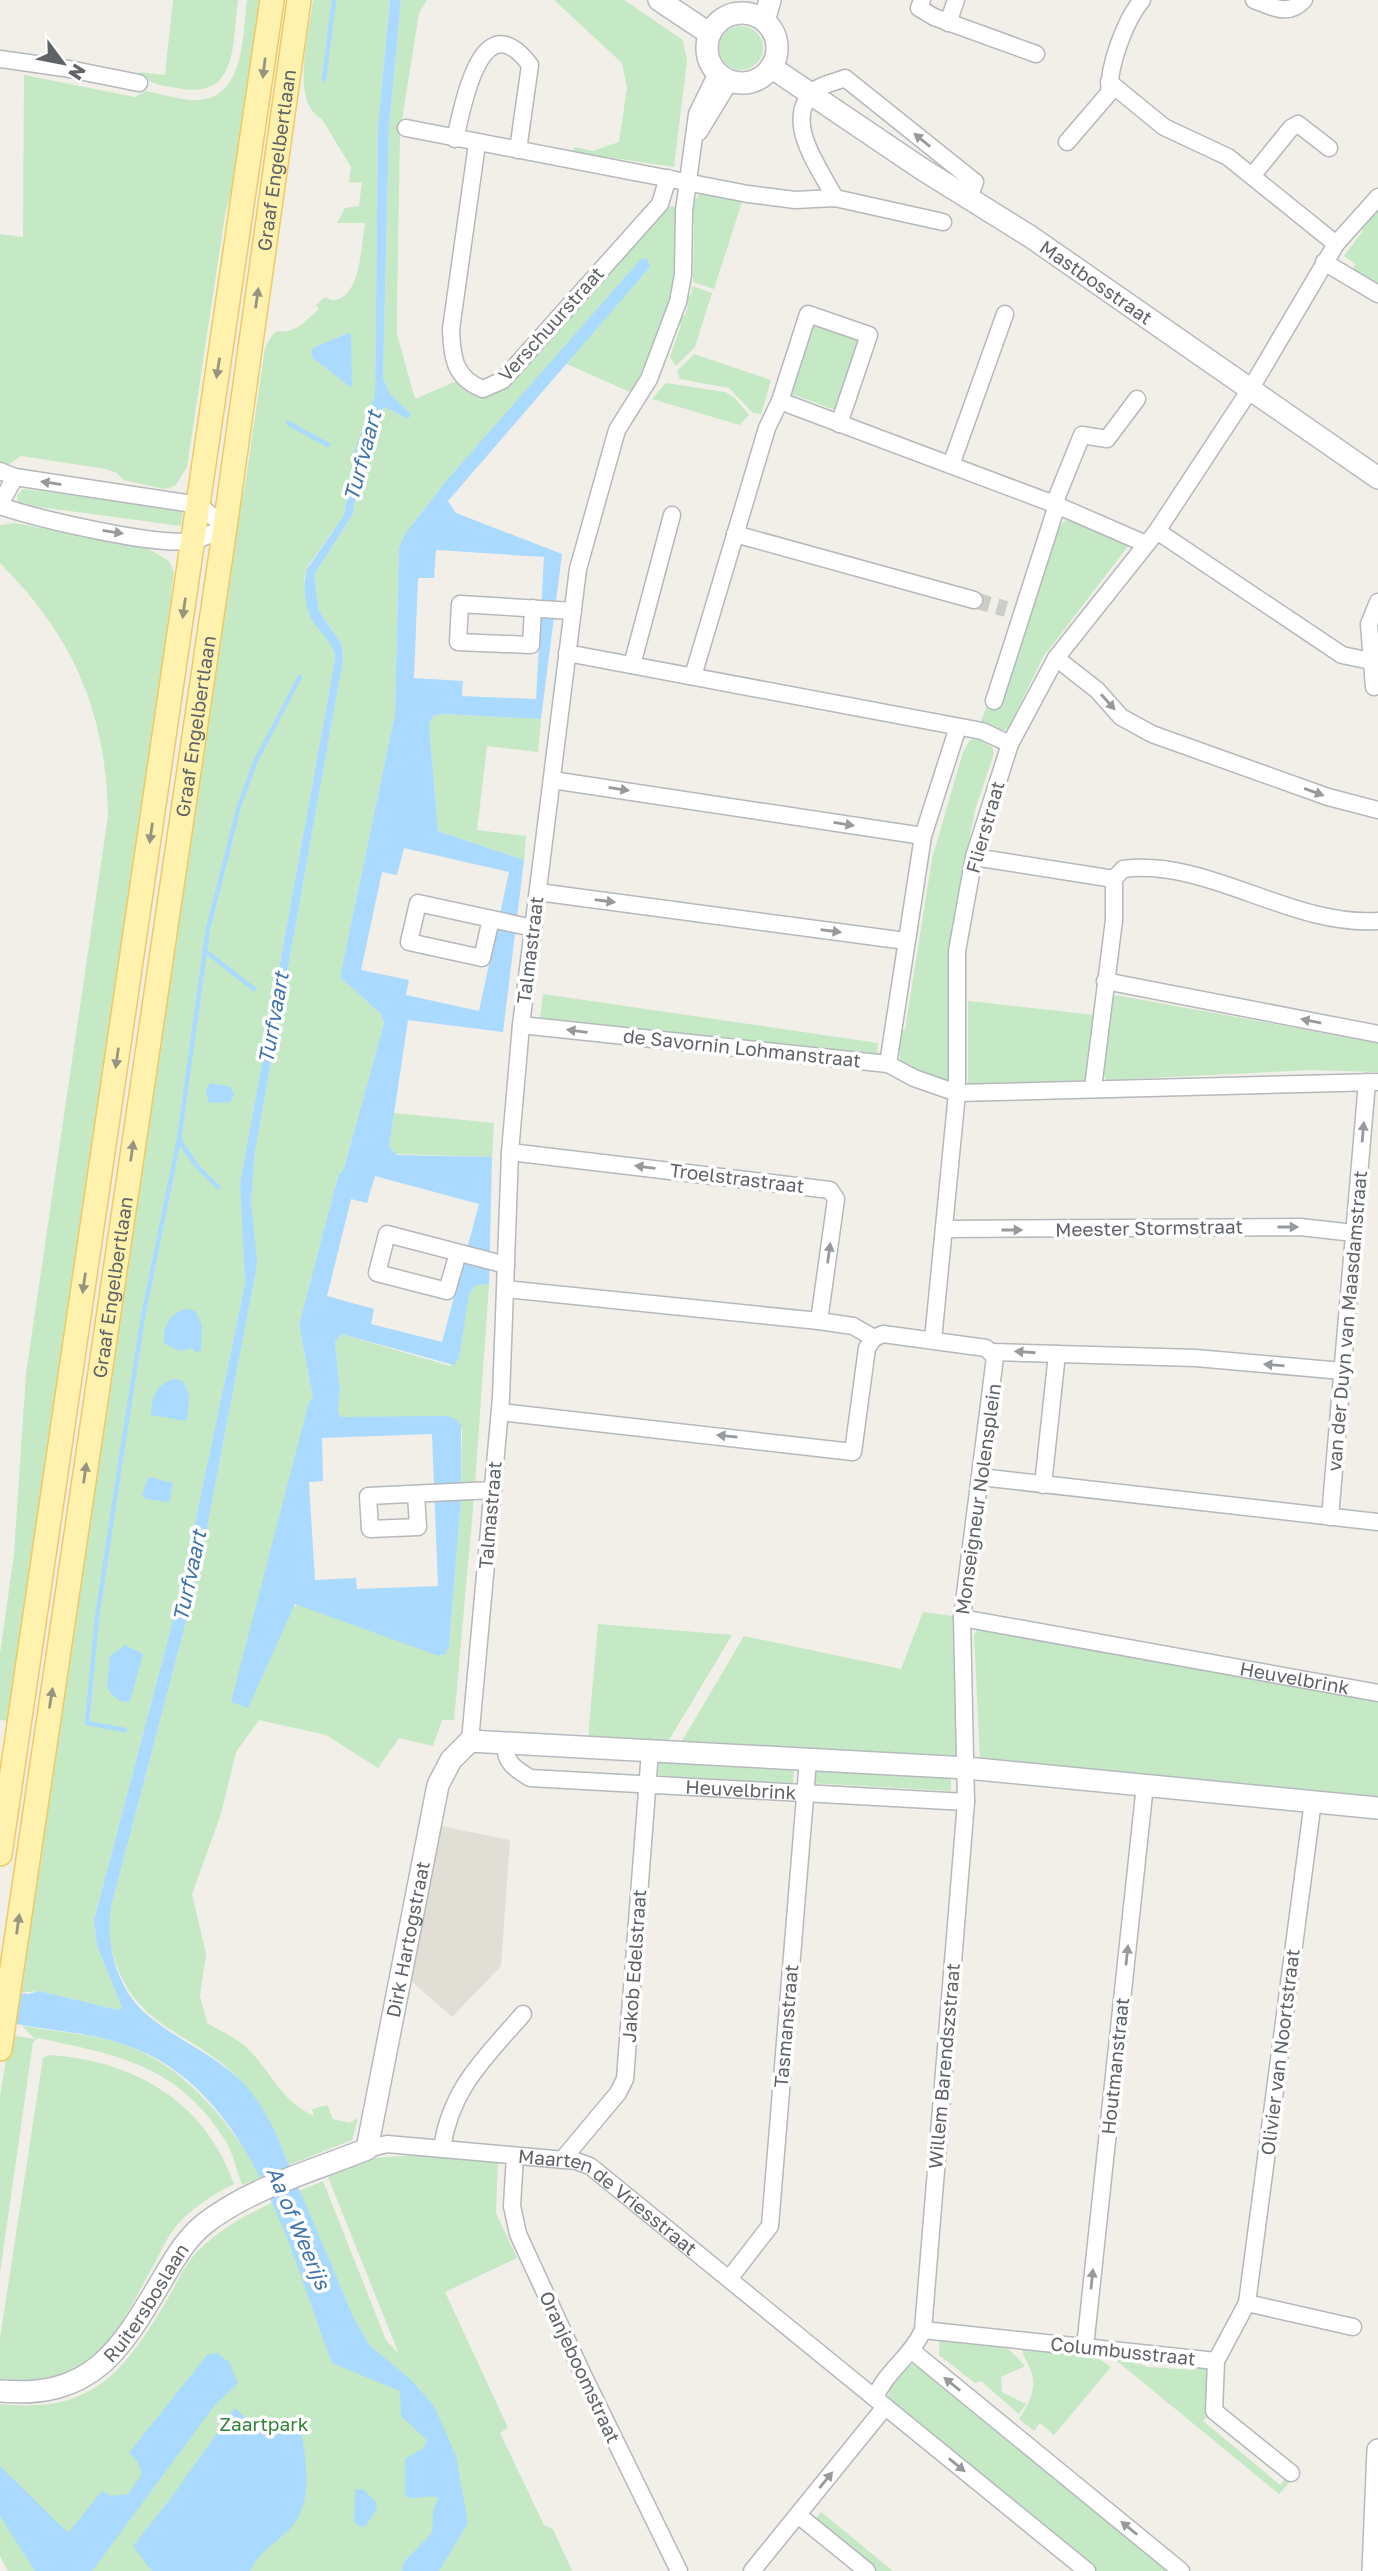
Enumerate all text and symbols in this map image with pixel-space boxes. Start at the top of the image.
north arrow [28,28,98,98]
one-way arrow [258,57,269,79]
text: N [64,60,91,84]
street label: Graaf Engelbertlaan [252,68,300,252]
one-way arrow [913,132,931,147]
street label: Mastbosstraat [1036,235,1157,329]
street label: Verschuurstraat [493,262,608,386]
one-way arrow [252,287,263,309]
one-way arrow [213,357,224,379]
water label: Turfvaart [338,405,387,504]
one-way arrow [40,477,62,488]
one-way arrow [102,526,124,537]
one-way arrow [179,597,190,619]
street label: Graaf Engelbertlaan [170,634,220,819]
one-way arrow [1100,693,1116,711]
street label: Flierstraat [960,778,1009,876]
one-way arrow [608,784,630,795]
one-way arrow [1304,787,1325,798]
one-way arrow [833,819,855,830]
one-way arrow [145,822,156,844]
street label: Talmastraat [511,895,548,1005]
one-way arrow [594,895,616,906]
one-way arrow [820,926,842,937]
water label: Turfvaart [252,968,294,1066]
one-way arrow [1300,1016,1322,1027]
street label: de Savornin Lohmanstraat [622,1024,862,1071]
one-way arrow [566,1025,588,1036]
one-way arrow [112,1047,123,1069]
one-way arrow [1358,1121,1369,1143]
one-way arrow [127,1140,138,1162]
street label: Troelstrastraat [669,1158,806,1197]
one-way arrow [634,1161,656,1172]
street label: van der Duyn van Maasdamstraat [1322,1169,1371,1472]
street label: Graaf Engelbertlaan [87,1195,137,1380]
street label: Meester Stormstraat [1055,1214,1243,1241]
one-way arrow [1278,1221,1300,1233]
one-way arrow [1001,1224,1023,1236]
one-way arrow [824,1242,835,1264]
one-way arrow [78,1272,89,1294]
one-way arrow [1014,1346,1036,1357]
one-way arrow [1263,1359,1285,1370]
street label: Monseigneur Nolensplein [950,1382,1005,1616]
one-way arrow [715,1431,737,1442]
street label: Talmastraat [473,1460,506,1570]
one-way arrow [80,1462,91,1484]
water label: Turfvaart [167,1525,212,1624]
street label: Heuvelbrink [1238,1656,1352,1699]
one-way arrow [46,1687,57,1709]
street label: Heuvelbrink [685,1775,797,1804]
street label: Dirk Hartogstraat [381,1859,434,2019]
street label: Jakob Edelstraat [617,1889,650,2043]
one-way arrow [13,1912,24,1934]
one-way arrow [1122,1944,1133,1966]
street label: Olivier van Noortstraat [1255,1947,1304,2156]
street label: Willem Barendszstraat [923,1962,964,2170]
street label: Tasmanstraat [769,1963,802,2089]
street label: Houtmanstraat [1096,1996,1133,2136]
street label: Maarten de Vriesstraat [517,2144,702,2260]
water label: Aa of Weerijs [261,2162,337,2294]
street label: Ruitersboslaan [98,2239,193,2367]
one-way arrow [1087,2268,1098,2290]
street label: Oranjeboomstraat [535,2287,626,2446]
street label: Columbusstraat [1049,2331,1197,2370]
one-way arrow [944,2377,961,2392]
park label: Zaartpark [220,2412,309,2435]
one-way arrow [947,2458,965,2473]
one-way arrow [818,2471,833,2488]
one-way arrow [1120,2521,1137,2536]

